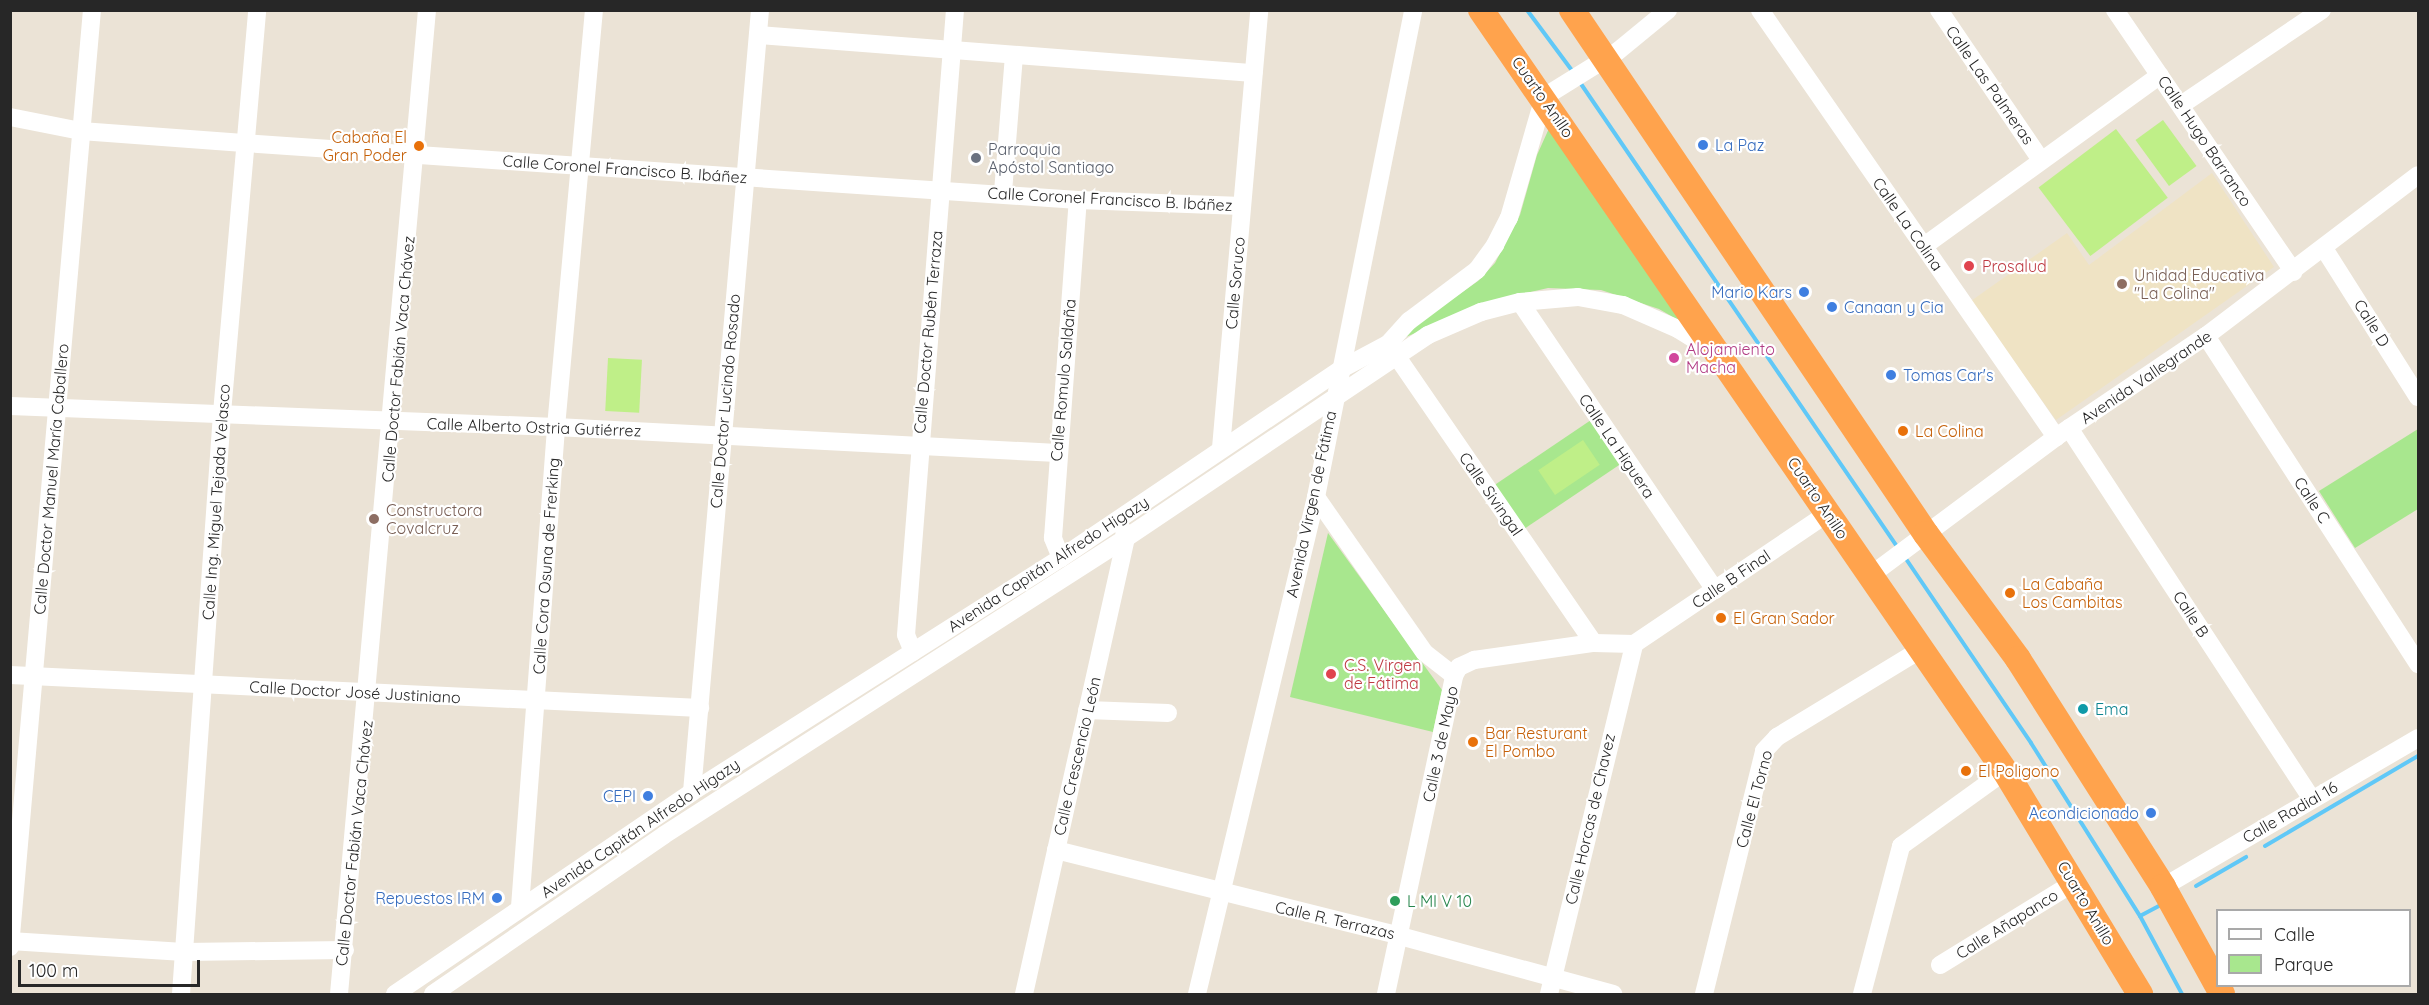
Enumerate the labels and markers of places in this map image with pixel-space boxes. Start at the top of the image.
place label: Cabaña El Gran Poder [323,127,407,165]
place label: La Paz [1715,135,1764,155]
marker: La Paz [1696,138,1710,152]
marker: Cabaña El Gran Poder [412,139,426,153]
place label: Parroquia Apóstol Santiago [988,139,1114,177]
marker: Parroquia Apóstol Santiago [969,151,983,165]
place label: Prosalud [1982,256,2047,276]
marker: Prosalud [1960,257,1978,275]
place label: Unidad Educativa "La Colina" [2134,265,2265,303]
marker: Unidad Educativa "La Colina" [2115,277,2129,291]
place label: Mario Kars [1711,282,1792,302]
marker: Mario Kars [1797,285,1811,299]
place label: Canaan y Cia [1844,297,1944,317]
marker: Canaan y Cia [1825,300,1839,314]
place label: Alojamiento Macha [1686,339,1775,377]
marker: Alojamiento Macha [1667,351,1681,365]
place label: Tomas Car's [1903,365,1993,385]
marker: Tomas Car's [1884,368,1898,382]
place label: La Colina [1915,421,1984,441]
marker: La Colina [1896,424,1910,438]
place label: Constructora Covalcruz [386,500,483,538]
marker: Constructora Covalcruz [367,512,381,526]
place label: La Cabaña Los Cambitas [2022,574,2123,612]
marker: La Cabaña Los Cambitas [2003,586,2017,600]
place label: El Gran Sador [1733,608,1835,628]
marker: El Gran Sador [1714,611,1728,625]
place label: C.S. Virgen de Fátima [1344,655,1422,693]
marker: C.S. Virgen de Fátima [1322,665,1340,683]
place label: Ema [2095,699,2128,719]
marker: Ema [2076,702,2090,716]
place label: Bar Resturant El Pombo [1485,723,1588,761]
marker: Bar Resturant El Pombo [1466,735,1480,749]
place label: El Poligono [1978,761,2060,781]
marker: El Poligono [1959,764,1973,778]
place label: CEPI [603,786,636,806]
marker: CEPI [641,789,655,803]
place label: Acondicionado [2029,803,2139,823]
marker: Acondicionado [2144,806,2158,820]
place label: Repuestos IRM [375,888,485,908]
marker: Repuestos IRM [490,891,504,905]
place label: L MI V 10 [1407,891,1472,911]
marker: L MI V 10 [1388,894,1402,908]

